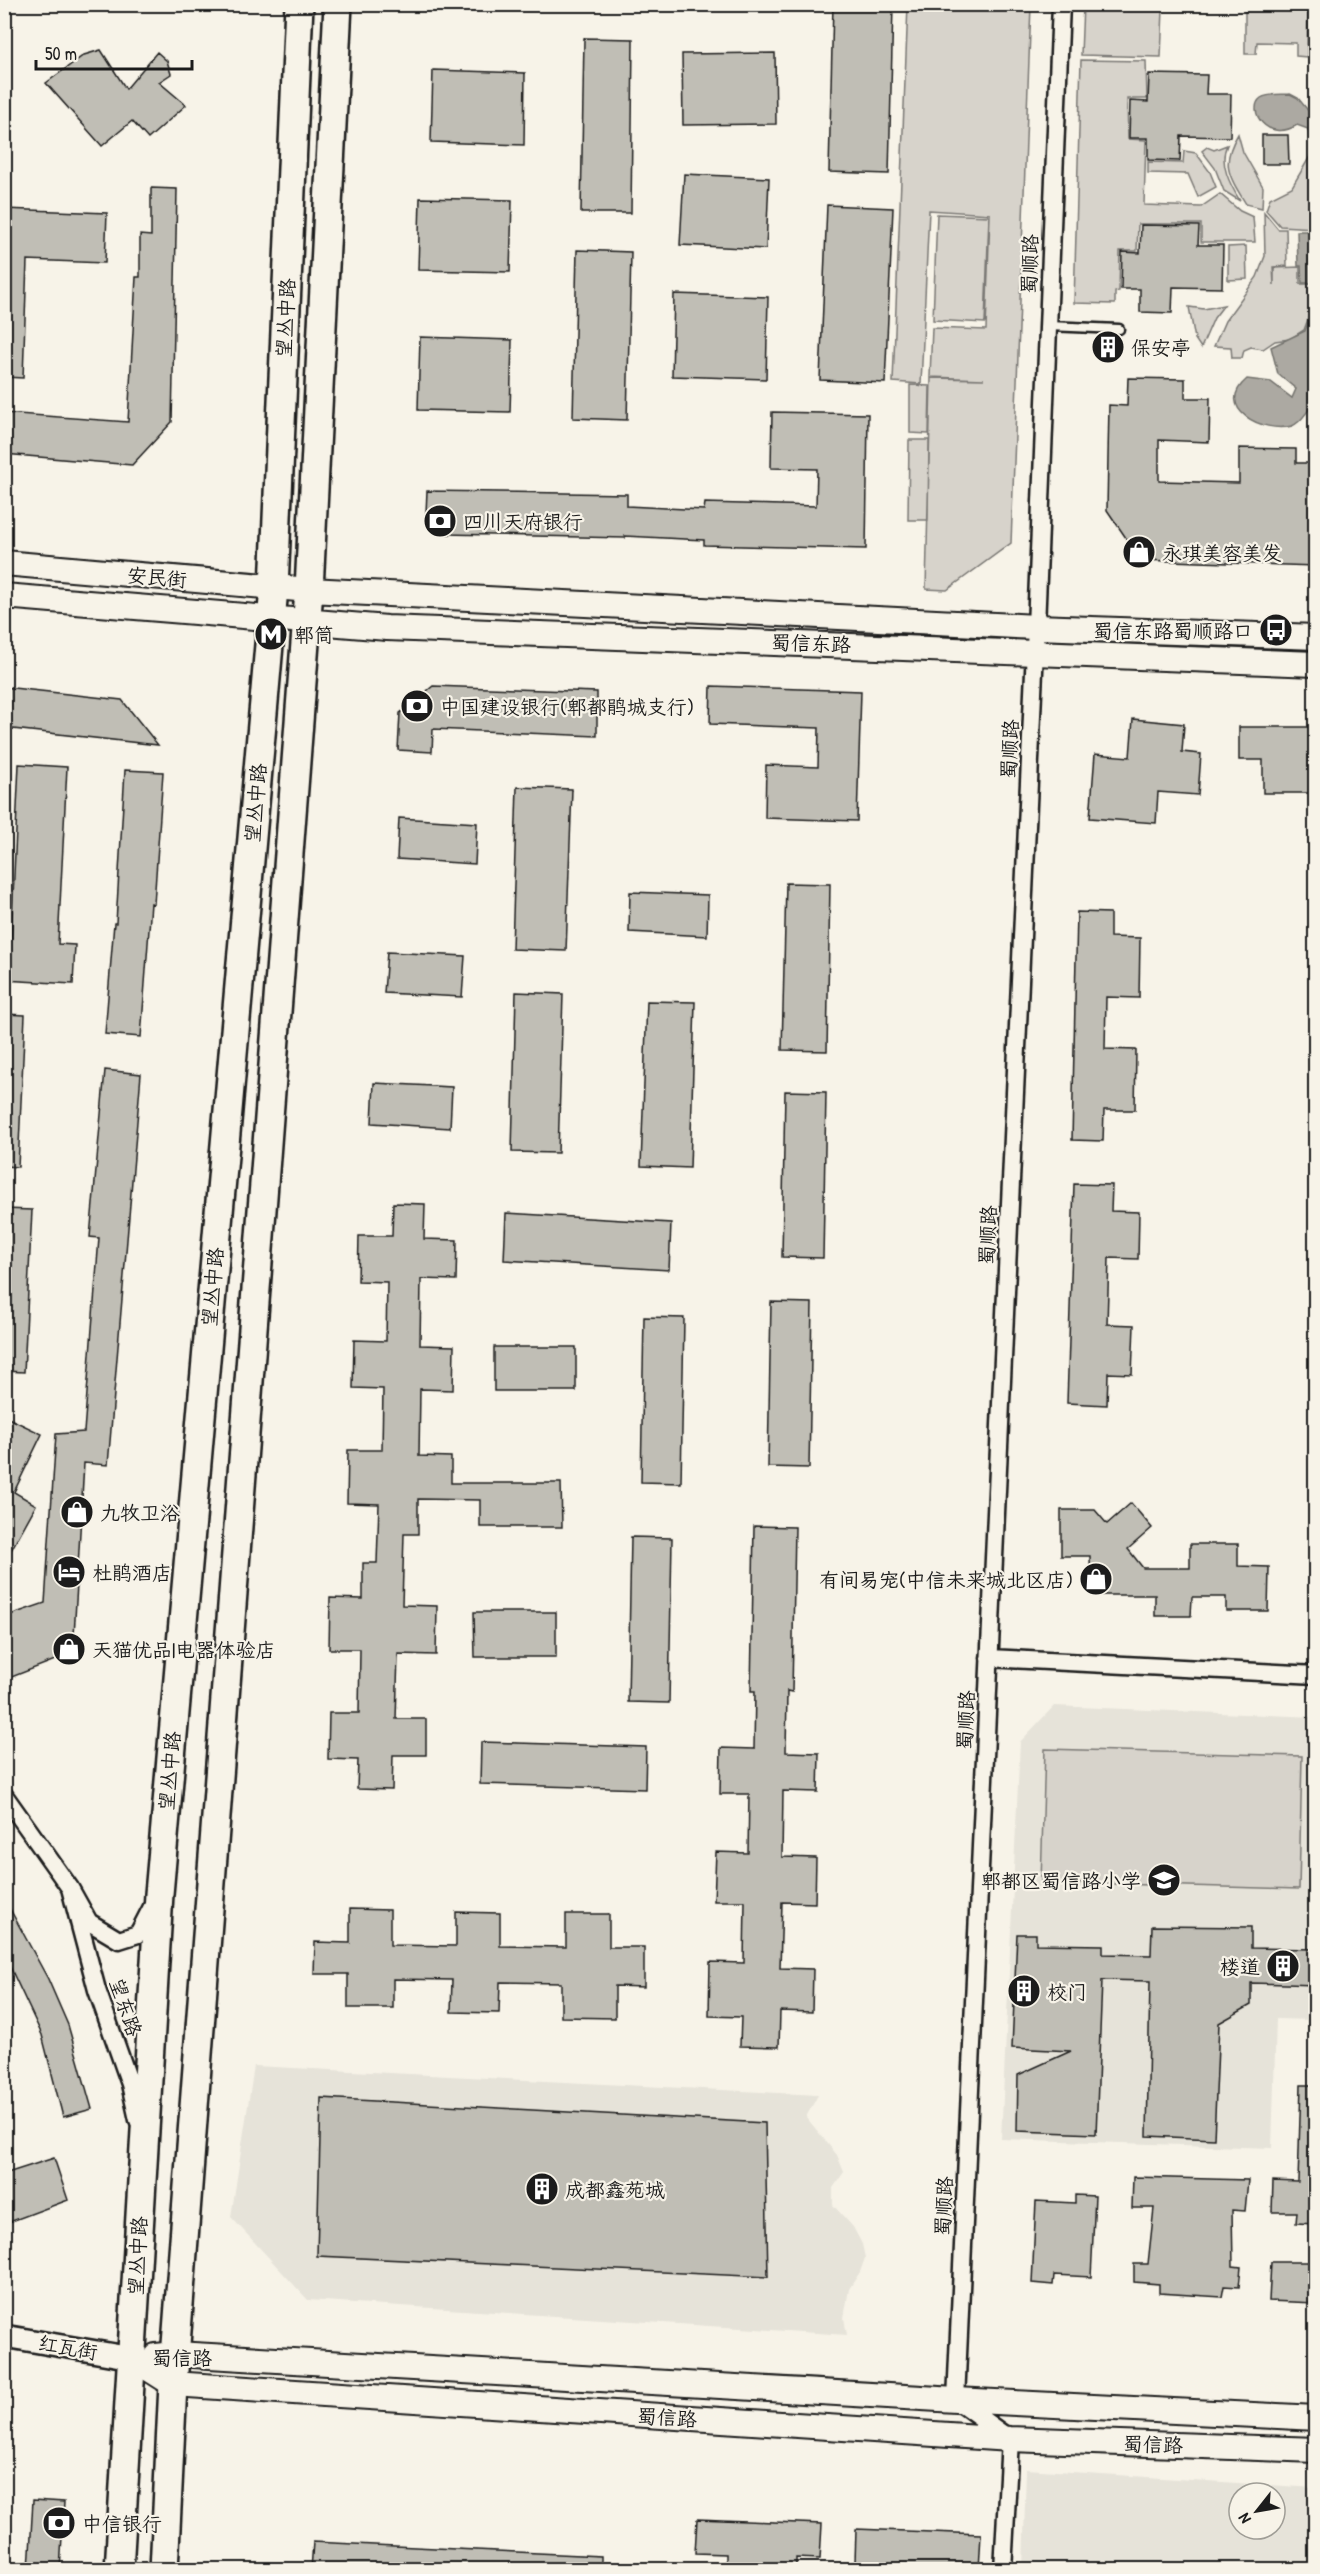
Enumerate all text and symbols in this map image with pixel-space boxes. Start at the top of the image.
scale bar [36,33,192,71]
text: 50 m [45,41,77,66]
street label: 蜀顺路 [1014,233,1044,294]
street label: 望丛中路 [269,276,301,359]
building icon: 保安亭 [1090,329,1126,365]
place label: 保安亭 [1131,334,1191,361]
bank icon: 四川天府银行 [422,503,458,539]
place label: 四川天府银行 [463,508,583,535]
shop icon: 永琪美容美发 [1121,534,1157,570]
place label: 永琪美容美发 [1162,539,1282,566]
street label: 安民街 [126,561,188,593]
bus stop icon: 蜀信东路蜀顺路口 [1258,612,1294,648]
metro station icon: 郫筒 [253,616,289,652]
place label: 蜀信东路蜀顺路口 [1093,617,1253,644]
place label: 郫筒 [294,621,334,648]
street label: 蜀信东路 [771,628,852,658]
bank icon: 中国建设银行(郫都鹃城支行) [399,688,435,724]
place label: 中国建设银行(郫都鹃城支行) [440,693,694,720]
street label: 蜀顺路 [994,717,1024,780]
street label: 望丛中路 [238,761,272,844]
street label: 蜀顺路 [972,1203,1002,1266]
street label: 望丛中路 [195,1245,229,1328]
shop icon: 九牧卫浴 [59,1494,95,1530]
place label: 九牧卫浴 [100,1499,180,1526]
hotel icon: 杜鹃酒店 [51,1554,87,1590]
place label: 杜鹃酒店 [92,1559,172,1586]
shop icon: 有间易宠(中信未来城北区店) [1078,1561,1114,1597]
place label: 有间易宠(中信未来城北区店) [819,1566,1073,1593]
shop icon: 天猫优品|电器体验店 [51,1631,87,1667]
place label: 天猫优品|电器体验店 [92,1636,276,1663]
street label: 蜀顺路 [950,1688,980,1751]
street label: 望丛中路 [152,1729,186,1812]
school or university icon: 郫都区蜀信路小学 [1146,1862,1182,1898]
place label: 郫都区蜀信路小学 [981,1867,1141,1894]
building icon: 楼道 [1265,1948,1301,1984]
place label: 楼道 [1220,1953,1260,1980]
building icon: 校门 [1006,1973,1042,2009]
street label: 望东路 [103,1974,149,2041]
place label: 校门 [1047,1978,1087,2005]
building icon: 成都鑫苑城 [524,2171,560,2207]
street label: 蜀顺路 [928,2174,958,2237]
place label: 成都鑫苑城 [565,2176,665,2203]
street label: 望丛中路 [121,2214,153,2297]
street label: 红瓦街 [36,2328,100,2366]
street label: 蜀信路 [152,2344,213,2371]
street label: 蜀信路 [636,2401,699,2433]
street label: 蜀信路 [1123,2429,1184,2459]
north arrow [1227,2481,1287,2541]
bank icon: 中信银行 [41,2505,77,2541]
text: N [1232,2509,1256,2528]
place label: 中信银行 [82,2510,162,2537]

